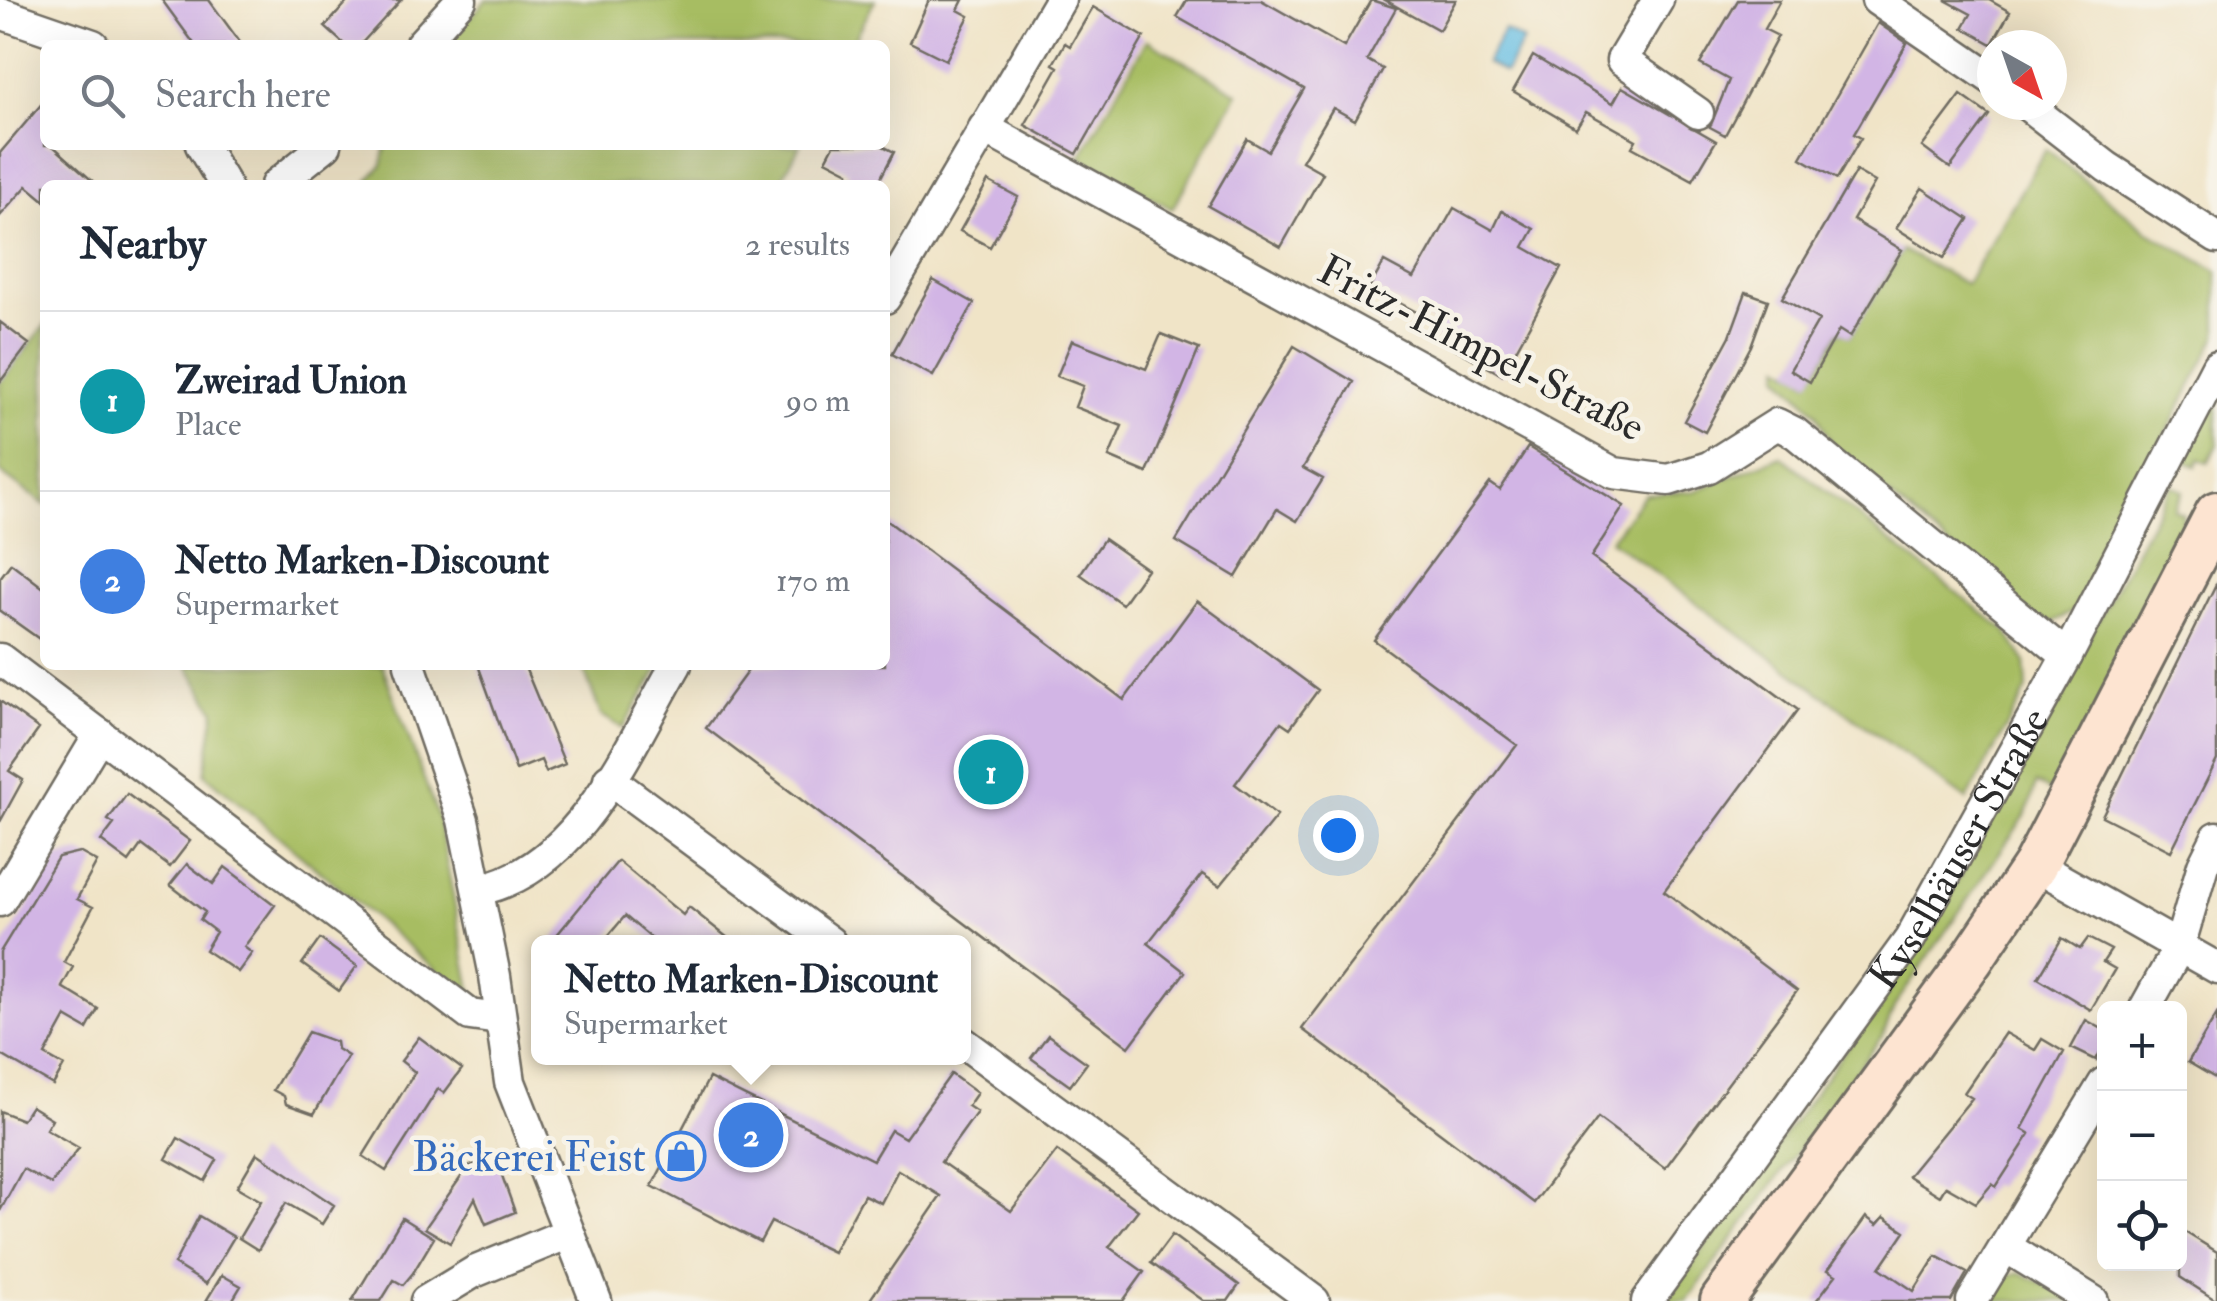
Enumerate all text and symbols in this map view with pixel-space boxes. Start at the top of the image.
north arrow [1977,30,2067,120]
search box [40,40,890,150]
icon: search [75,68,130,123]
text: Search here [155,71,331,119]
text: Nearby [80,219,206,271]
text: 2 results [745,225,850,265]
street label: Fritz-Himpel-Straße [1309,244,1653,453]
text: Zweirad Union [175,357,407,405]
text: 1 [107,381,118,421]
text: 90 m [786,381,850,421]
text: Place [175,405,241,445]
text: Netto Marken-Discount [175,537,549,585]
text: 2 [104,561,121,601]
text: 170 m [776,561,850,601]
text: Supermarket [175,585,339,625]
street label: Kyselhäuser Straße [1858,699,2061,1001]
pin: 1 [958,734,1024,810]
your location [1313,810,1364,861]
popup [531,935,971,1065]
text: Netto Marken-Discount [564,956,938,1004]
map controls [2097,1001,2187,1271]
button: + [2097,1001,2187,1091]
text: Supermarket [564,1004,728,1044]
button: − [2097,1091,2187,1181]
pin: 2 [718,1098,784,1172]
shop icon: Bäckerei Feist [655,1130,707,1182]
place label: Bäckerei Feist [412,1132,646,1184]
button: locate [2097,1181,2187,1271]

